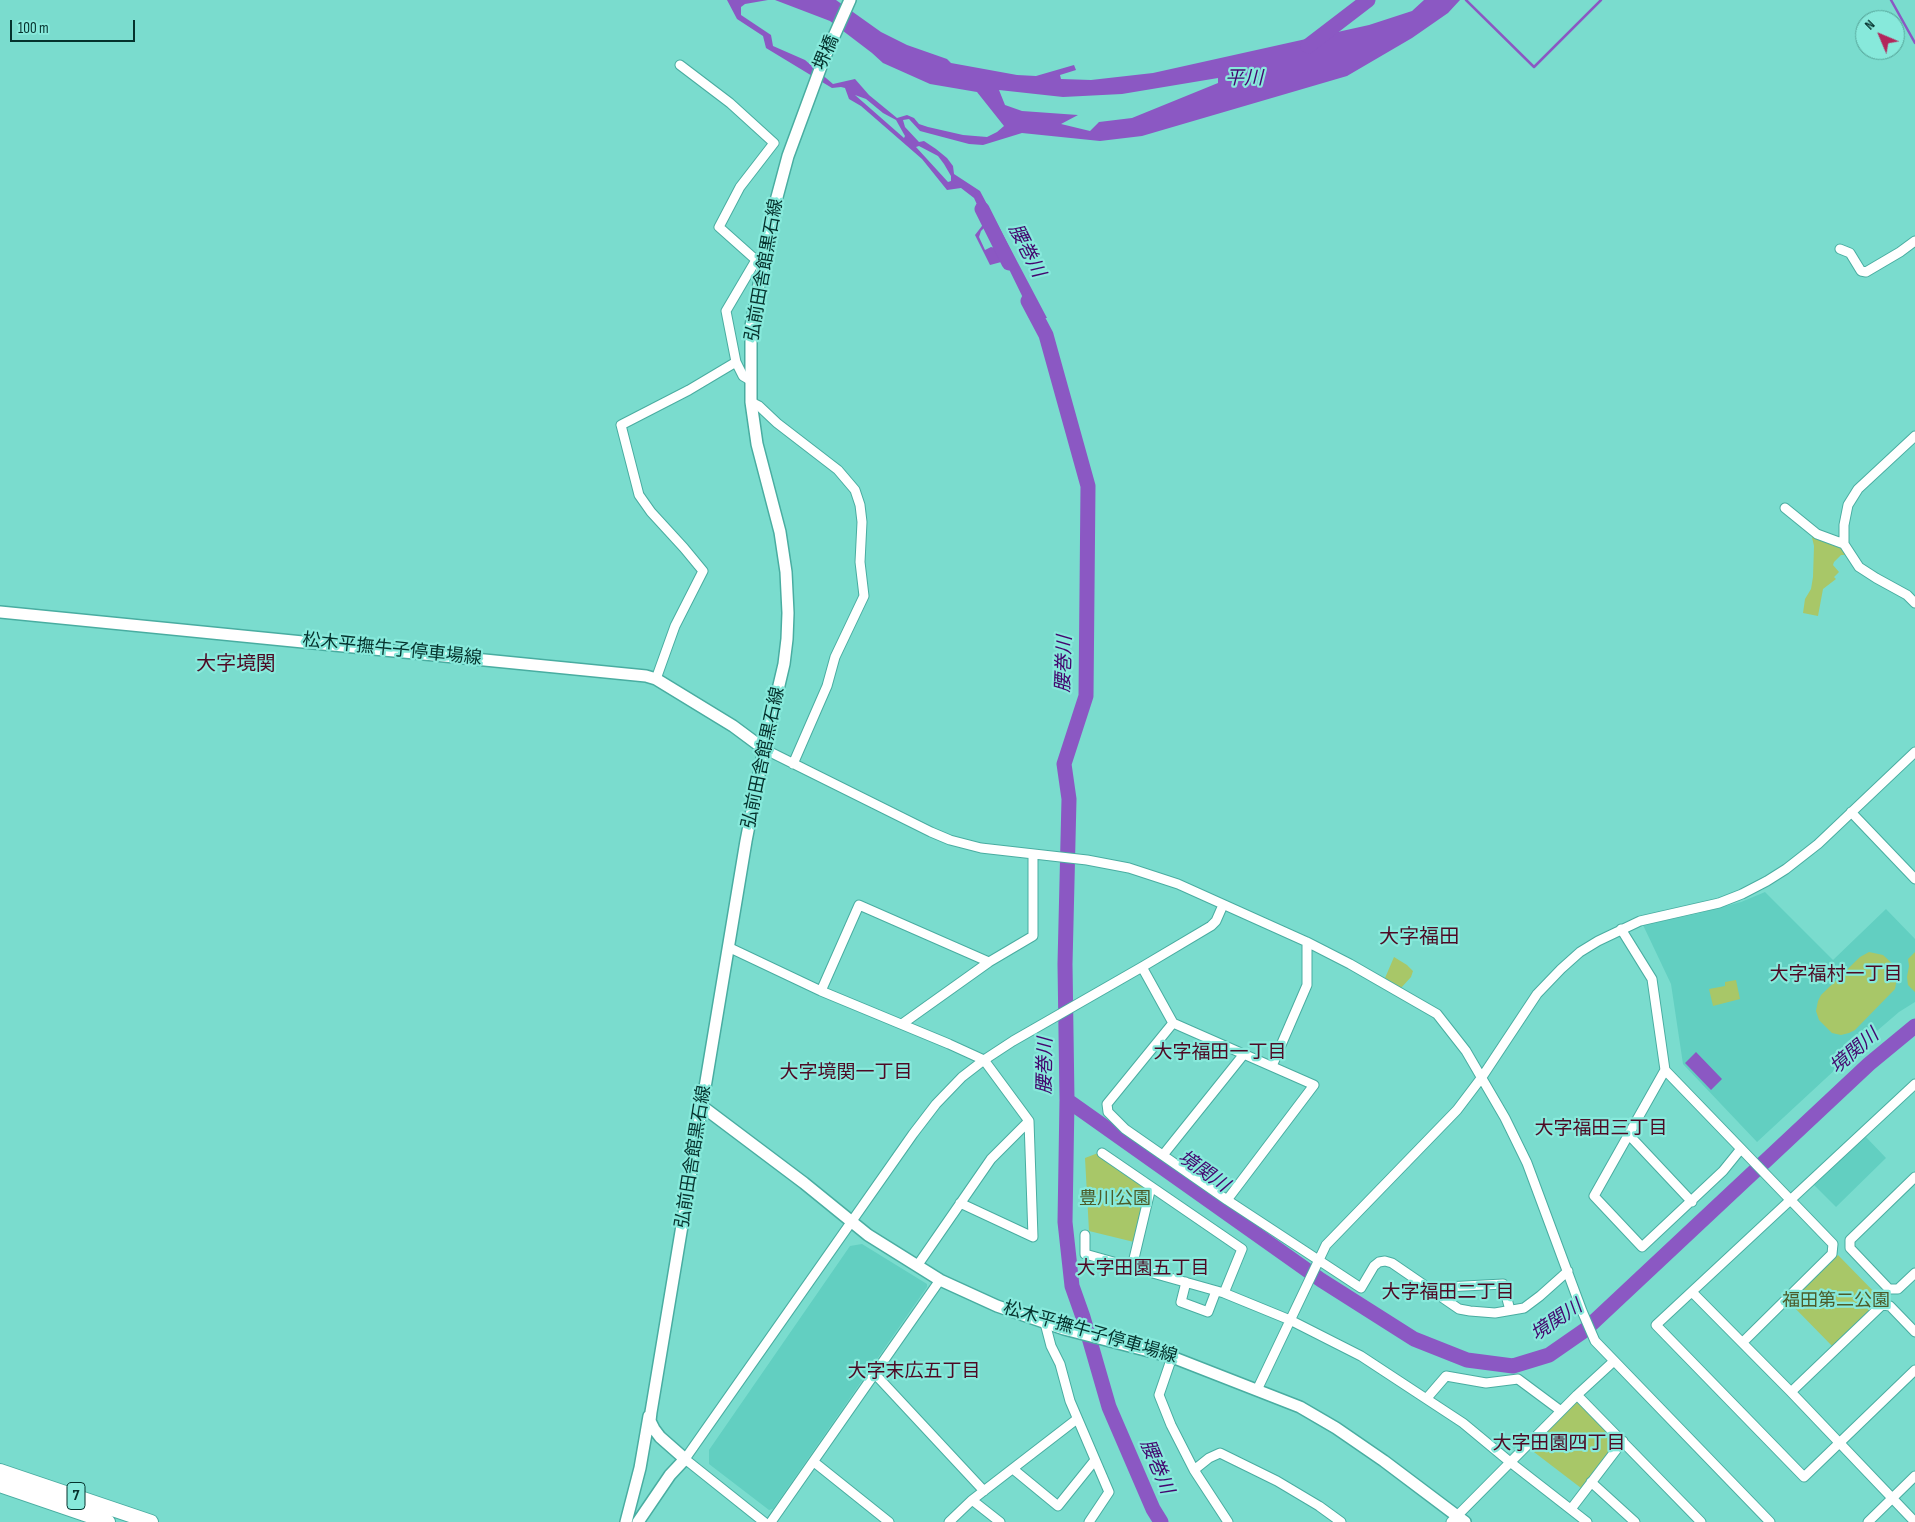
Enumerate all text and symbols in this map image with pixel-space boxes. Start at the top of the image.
scale bar [12,10,138,42]
north arrow [1855,10,1905,60]
text: N [1861,16,1878,33]
text: 100 m [18,19,49,38]
street label: 堺橋 [810,32,844,74]
water label: 平川 [1225,68,1263,90]
street label: 弘前田舎館黒石線 [742,197,788,343]
water label: 腰巻川 [1003,220,1049,282]
street label: 松木平撫牛子停車場線 [301,630,483,670]
water label: 腰巻川 [1053,635,1077,693]
district label: 大字境関 [196,653,276,677]
street label: 弘前田舎館黒石線 [738,685,790,831]
district label: 大字福田 [1379,926,1459,950]
district label: 大字福村一丁目 [1770,964,1902,986]
water label: 境関川 [1826,1025,1884,1079]
water label: 腰巻川 [1034,1037,1058,1095]
district label: 大字福田一丁目 [1154,1042,1286,1064]
district label: 大字境関一丁目 [780,1062,912,1084]
street label: 弘前田舎館黒石線 [672,1084,716,1230]
district label: 大字福田三丁目 [1535,1118,1667,1140]
water label: 境関川 [1173,1146,1233,1198]
park label: 豊川公園 [1079,1188,1151,1210]
district label: 大字田園五丁目 [1077,1258,1209,1280]
district label: 大字福田二丁目 [1382,1282,1514,1304]
park label: 福田第二公園 [1782,1290,1890,1312]
water label: 境関川 [1527,1296,1587,1346]
street label: 松木平撫牛子停車場線 [1001,1298,1179,1368]
district label: 大字末広五丁目 [848,1361,980,1383]
district label: 大字田園四丁目 [1493,1433,1625,1455]
water label: 腰巻川 [1134,1436,1178,1498]
road number: 7 [67,1482,85,1510]

